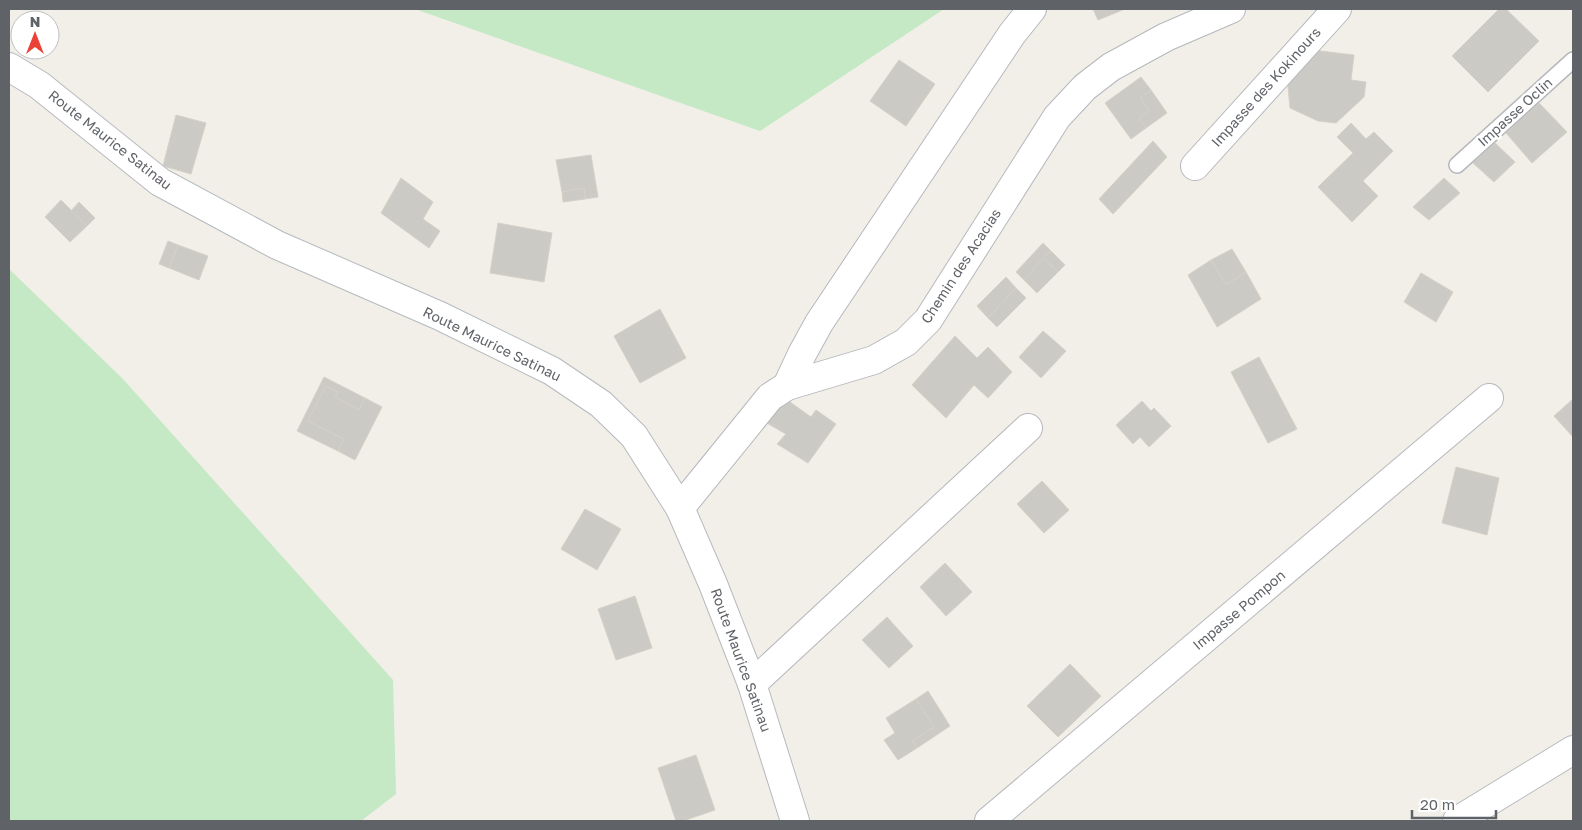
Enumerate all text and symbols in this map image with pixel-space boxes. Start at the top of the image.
north arrow [10,10,60,60]
text: N [30,13,40,30]
street label: Impasse des Kokinours [1207,23,1324,150]
street label: Impasse Oclin [1474,74,1556,150]
street label: Route Maurice Satinau [45,86,175,193]
street label: Chemin des Acacias [917,205,1004,326]
street label: Route Maurice Satinau [420,303,564,384]
street label: Impasse Pompon [1189,566,1288,653]
street label: Route Maurice Satinau [708,586,775,734]
scale bar [1412,788,1496,820]
text: 20 m [1420,795,1455,813]

